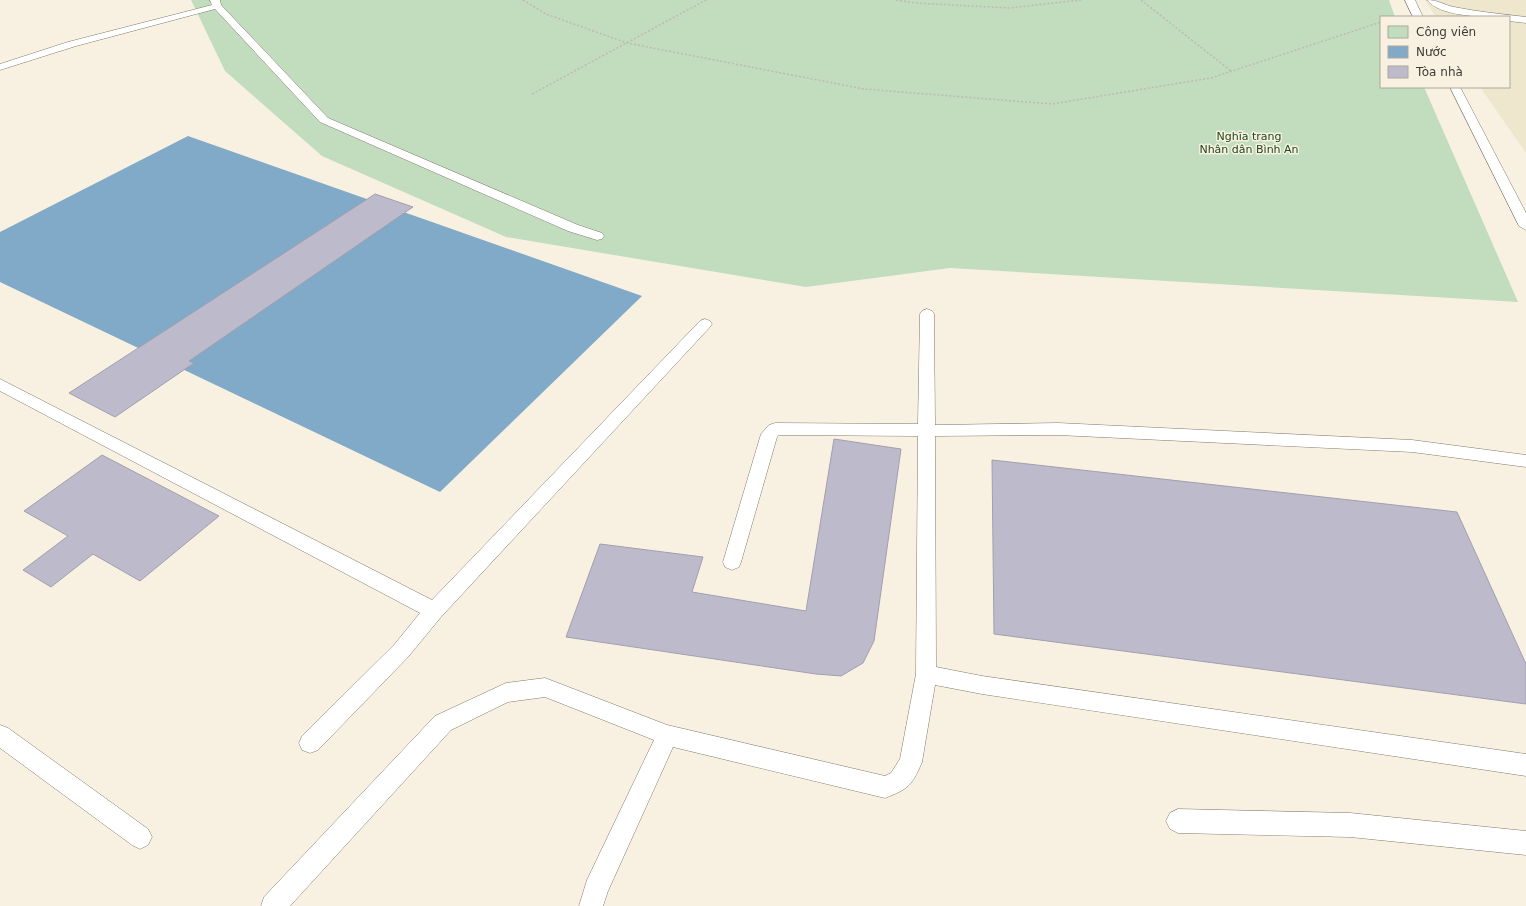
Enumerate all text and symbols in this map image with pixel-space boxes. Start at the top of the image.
legend [1380,16,1510,88]
text: Công viên [1416,25,1476,39]
text: Nước [1416,45,1447,59]
text: Tòa nhà [1415,65,1463,79]
park label: Nghĩa trang Nhân dân Bình An [1199,130,1299,156]

